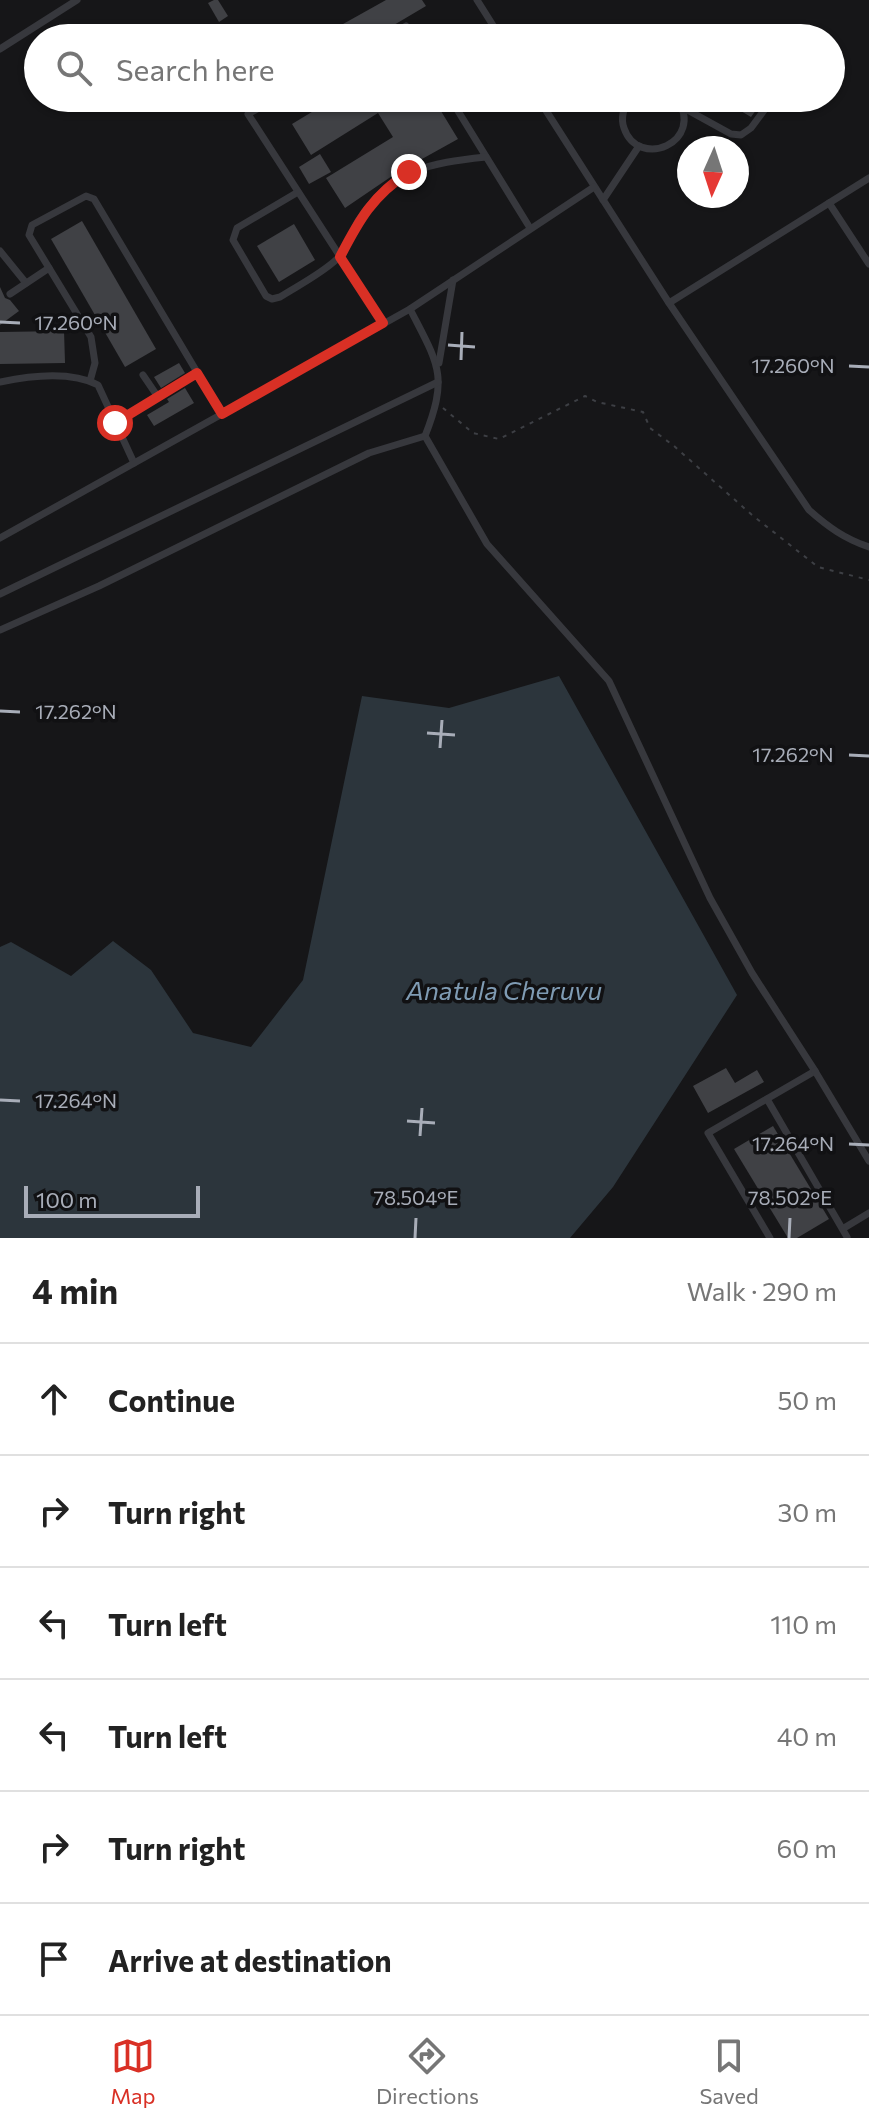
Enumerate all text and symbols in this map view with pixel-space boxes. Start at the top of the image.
search box [24,24,845,112]
icon: search [52,46,96,90]
text: Search here [116,50,275,87]
north arrow [677,136,749,208]
route end [391,154,427,190]
text: 17.260°N [34,310,118,334]
text: 17.260°N [751,353,835,377]
route start [97,405,133,441]
text: 17.262°N [35,699,117,723]
text: 17.262°N [752,742,834,766]
water label: Anatula Cheruvu [405,974,602,1005]
text: 17.264°N [35,1088,117,1112]
text: 17.264°N [752,1131,834,1155]
scale bar [24,1182,200,1218]
text: 78.504°E [374,1185,458,1209]
text: 78.502°E [748,1185,832,1209]
text: 100 m [36,1186,98,1213]
text: 4 min [32,1269,118,1311]
text: Walk · 290 m [687,1275,837,1306]
icon: ahead [32,1377,76,1421]
text: Continue [108,1381,235,1418]
text: 50 m [777,1384,837,1415]
icon: right [32,1489,76,1533]
text: Turn right [108,1493,245,1530]
text: 30 m [778,1496,837,1527]
icon: left [32,1601,76,1645]
text: Turn left [108,1605,227,1642]
text: 110 m [770,1608,837,1639]
icon: left [32,1713,76,1757]
text: Turn left [108,1717,227,1754]
text: 40 m [777,1720,837,1751]
icon: right [32,1825,76,1869]
text: Turn right [108,1829,245,1866]
text: 60 m [777,1832,837,1863]
icon: arrive [32,1937,76,1981]
text: Arrive at destination [108,1941,392,1978]
tab: Map [110,2034,156,2109]
tab: Directions [376,2034,479,2109]
tab: Saved [699,2034,759,2109]

